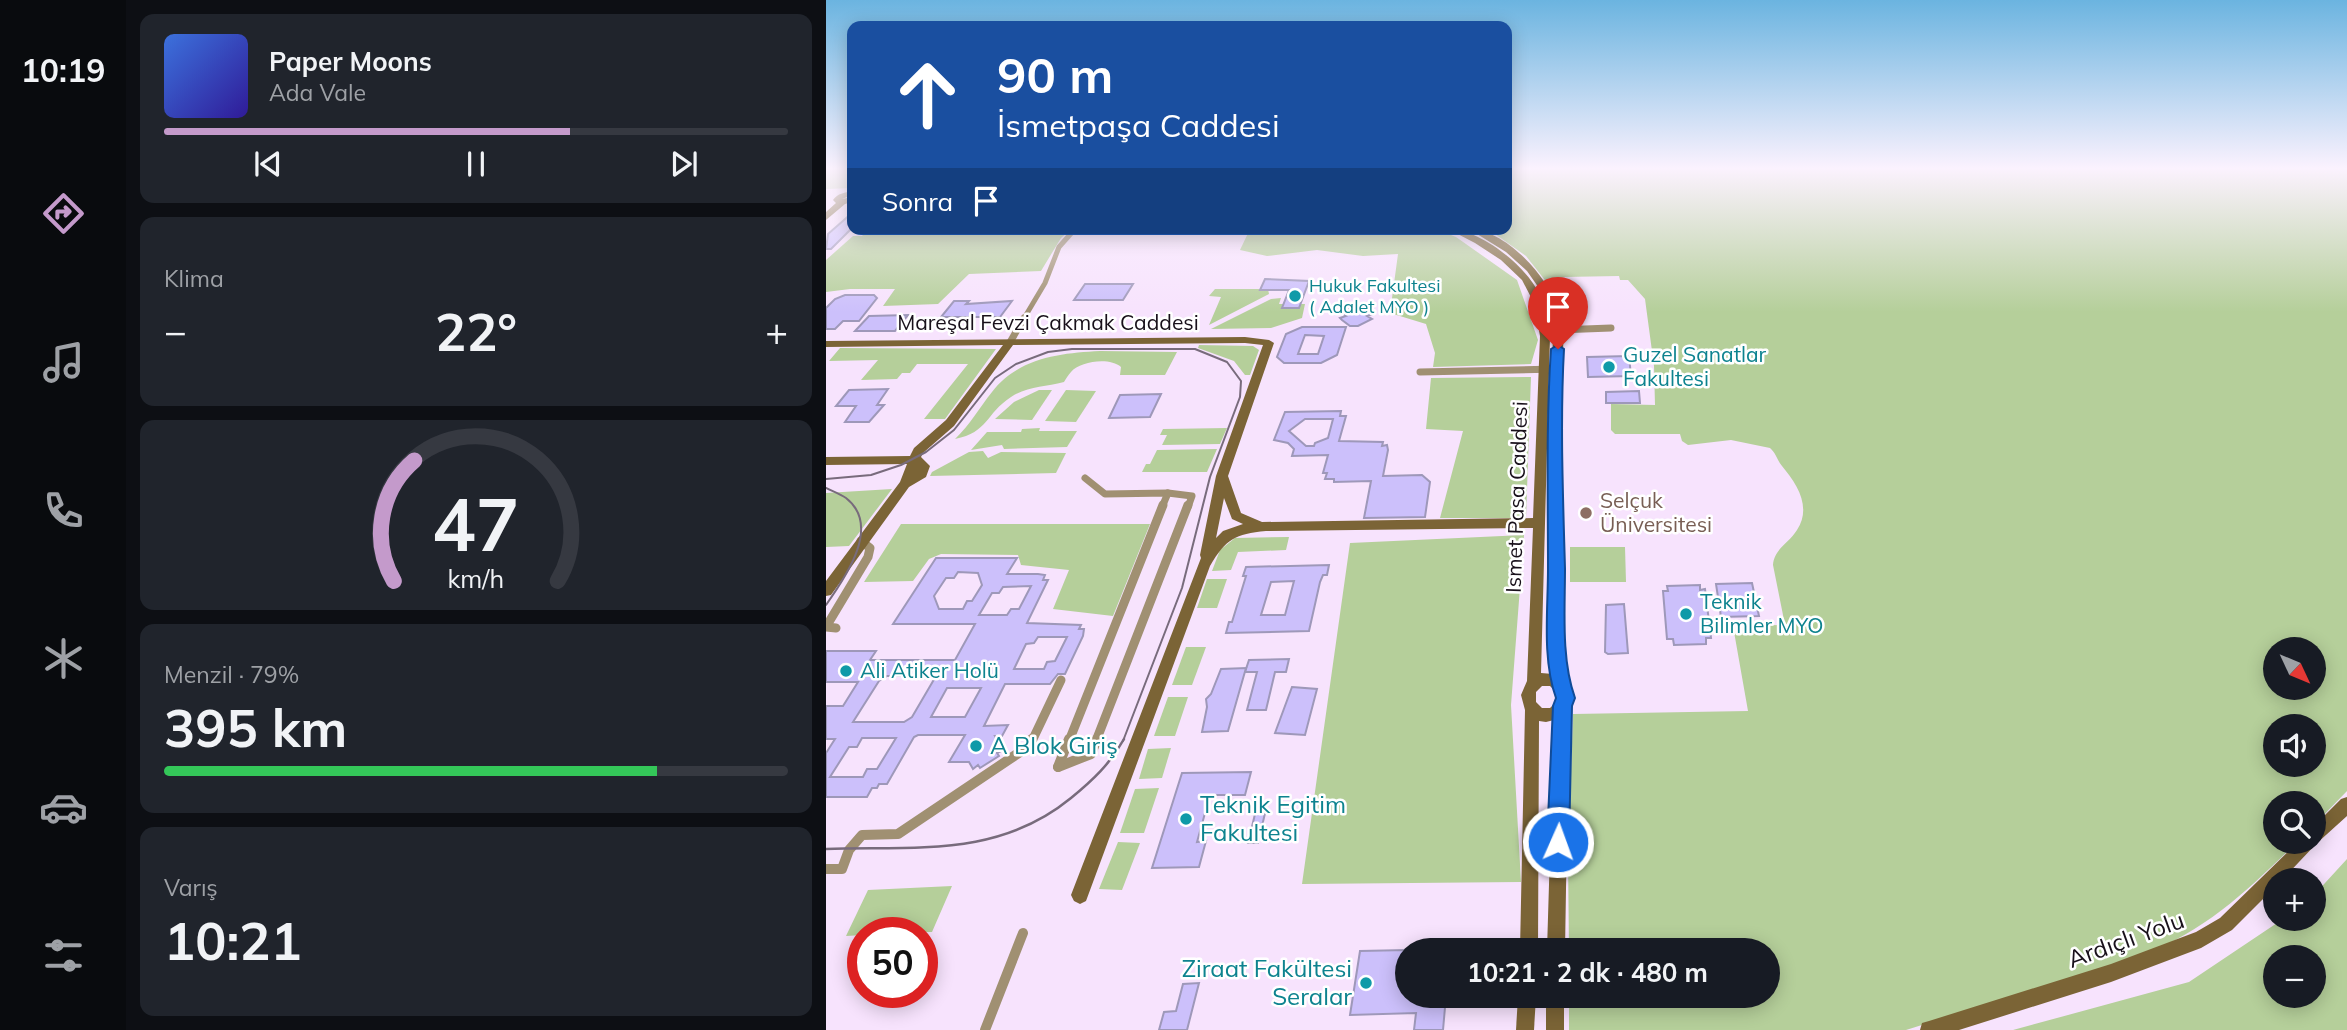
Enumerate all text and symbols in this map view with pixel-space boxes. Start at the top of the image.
text: 90 m [997,44,1113,105]
text: Paper Moons [269,45,432,78]
icon: ahead [882,49,973,140]
text: 10:19 [21,50,105,90]
text: Ada Vale [269,78,366,107]
text: İsmetpaşa Caddesi [997,105,1280,145]
icon: previous [249,145,287,183]
icon: pause [457,145,495,183]
icon: next [665,145,703,183]
icon: arrive [967,182,1005,220]
text: Sonra [882,185,953,218]
icon: directions [39,189,88,238]
text: Klima [164,264,224,293]
place label: Hukuk Fakultesi ( Adalet MYO ) [1309,274,1441,318]
pin [1528,277,1588,349]
marker: Hukuk Fakultesi ( Adalet MYO ) [1287,288,1303,304]
icon: arrive [1539,288,1577,326]
text: 22° [435,299,517,364]
text: − [164,307,187,355]
text: + [765,307,788,355]
street label: Mareşal Fevzi Çakmak Caddesi [897,309,1199,335]
icon: music [39,338,88,387]
place label: Guzel Sanatlar Fakultesi [1623,341,1767,391]
marker: Guzel Sanatlar Fakultesi [1601,359,1617,375]
street label: Ismet Pasa Caddesi [1500,401,1532,593]
text: 47 [432,478,520,569]
icon: phone [39,486,88,535]
place label: Selçuk Üniversitesi [1600,487,1712,537]
marker: Selçuk Üniversitesi [1578,505,1594,521]
text: km/h [448,563,504,594]
place label: Teknik Bilimler MYO [1700,588,1824,638]
marker: Teknik Bilimler MYO [1678,606,1694,622]
icon: climate [39,634,88,683]
north arrow [2263,637,2326,700]
map controls [2263,637,2326,1008]
place label: Ali Atiker Holü [860,657,999,683]
text: Menzil · 79% [164,660,299,689]
marker: Ali Atiker Holü [838,663,854,679]
text: 395 km [164,695,347,760]
button: sound [2263,714,2326,777]
place label: A Blok Giriş [990,730,1118,760]
marker: A Blok Giriş [968,738,984,754]
icon: car [39,783,88,832]
place label: Teknik Egitim Fakultesi [1200,789,1346,847]
button: search [2263,791,2326,854]
position arrow [1521,805,1595,879]
marker: Teknik Egitim Fakultesi [1178,811,1194,827]
button: + [2263,868,2326,931]
text: Varış [164,873,218,902]
street label: Ardıçlı Yolu [2063,904,2188,974]
text: 10:21 [164,908,302,973]
speed limit sign: 50 [847,917,938,1008]
icon: filters [39,931,88,980]
button: − [2263,945,2326,1008]
place label: Ziraat Fakültesi Seralar [1182,953,1352,1011]
text: 10:21 · 2 dk · 480 m [1467,956,1708,989]
marker: Ziraat Fakültesi Seralar [1358,975,1374,991]

